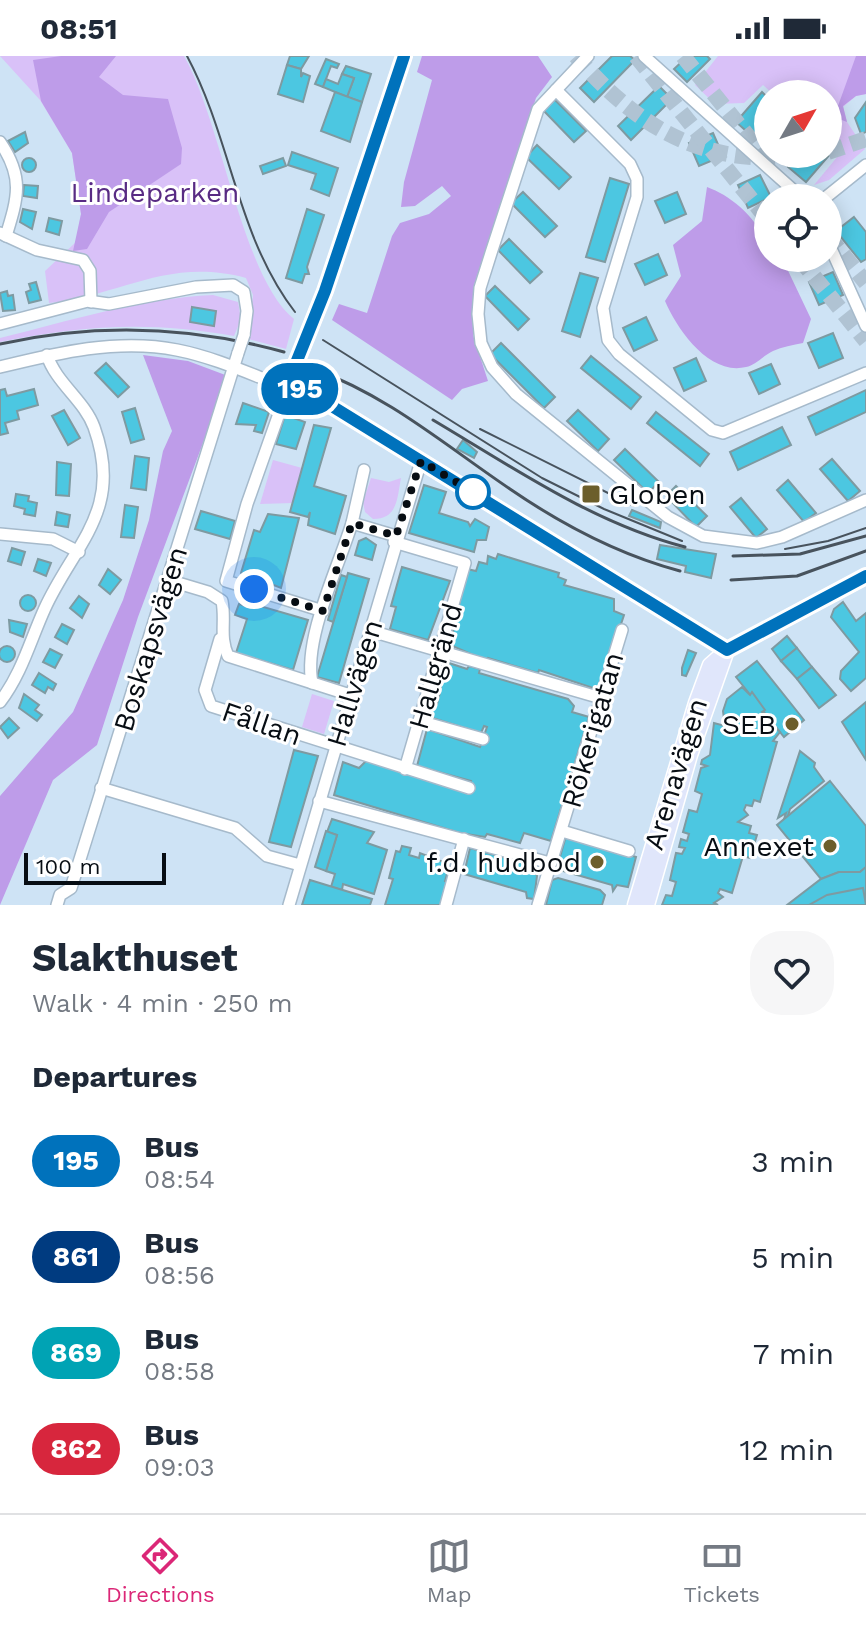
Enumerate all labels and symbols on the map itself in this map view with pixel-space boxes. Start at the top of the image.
north arrow [754,80,842,168]
park label: Lindeparken [71,176,239,209]
line badge: 195 [254,363,346,415]
unlabelled marker [456,475,490,509]
place label: Globen [609,478,706,511]
marker: Globen [580,483,602,505]
street label: Boskapsvägen [107,543,194,736]
your location [234,569,274,609]
street label: Hallgränd [402,599,469,733]
street label: Hallvägen [320,616,389,751]
street label: Rökerigatan [555,648,630,812]
street label: Arenavägen [637,694,714,854]
street label: Fållan [218,695,306,752]
place label: SEB [722,708,776,741]
marker: SEB [783,715,801,733]
place label: Annexet [703,830,814,863]
marker: Annexet [821,837,839,855]
place label: f.d. hudbod [426,846,581,879]
scale bar [24,849,166,885]
marker: f.d. hudbod [588,853,606,871]

